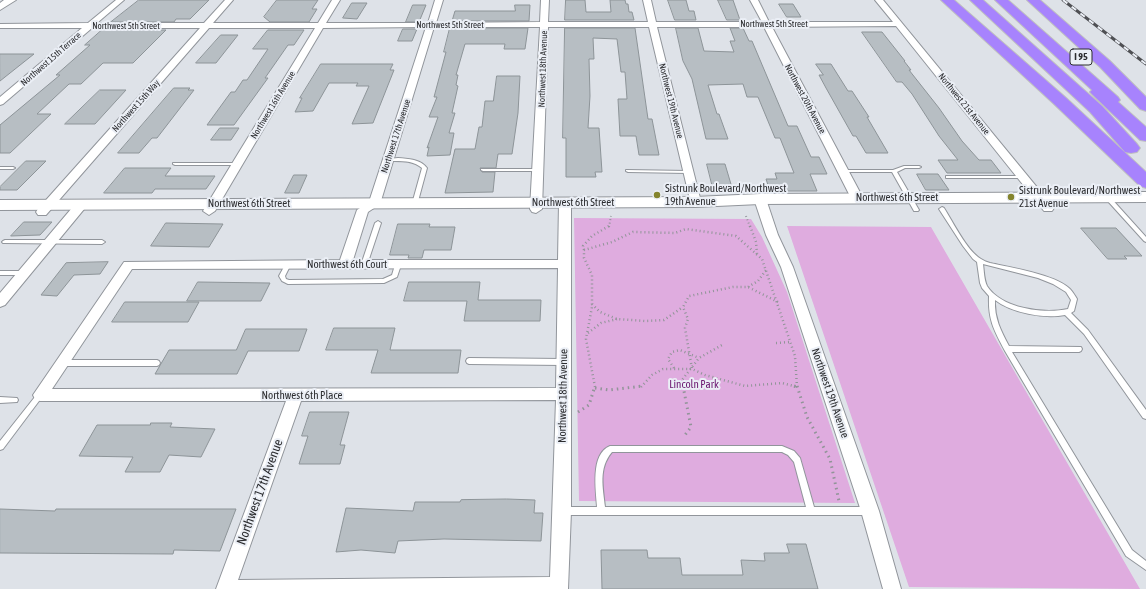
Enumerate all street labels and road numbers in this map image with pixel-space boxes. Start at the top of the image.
street label: Northwest 5th Street [740,19,808,29]
street label: Northwest 5th Street [416,20,484,30]
street label: Northwest 5th Street [92,21,160,31]
street label: Northwest 15th Terrace [19,30,83,88]
street label: Northwest 18th Avenue [536,30,550,108]
road number: I 95 [1070,49,1092,65]
street label: Northwest 19th Avenue [656,62,686,140]
street label: Northwest 20th Avenue [782,62,828,136]
street label: Northwest 16th Avenue [249,69,297,141]
street label: Northwest 21st Avenue [936,71,992,137]
street label: Northwest 15th Way [110,78,162,134]
street label: Northwest 17th Avenue [379,98,413,174]
street label: Northwest 6th Street [856,191,938,205]
street label: Northwest 6th Street [532,196,614,210]
street label: Northwest 6th Street [208,197,290,211]
street label: Northwest 6th Court [307,258,387,272]
street label: Northwest 19th Avenue [808,346,852,440]
street label: Northwest 18th Avenue [556,349,570,443]
street label: Northwest 6th Place [262,389,342,403]
street label: Northwest 17th Avenue [234,437,286,547]

